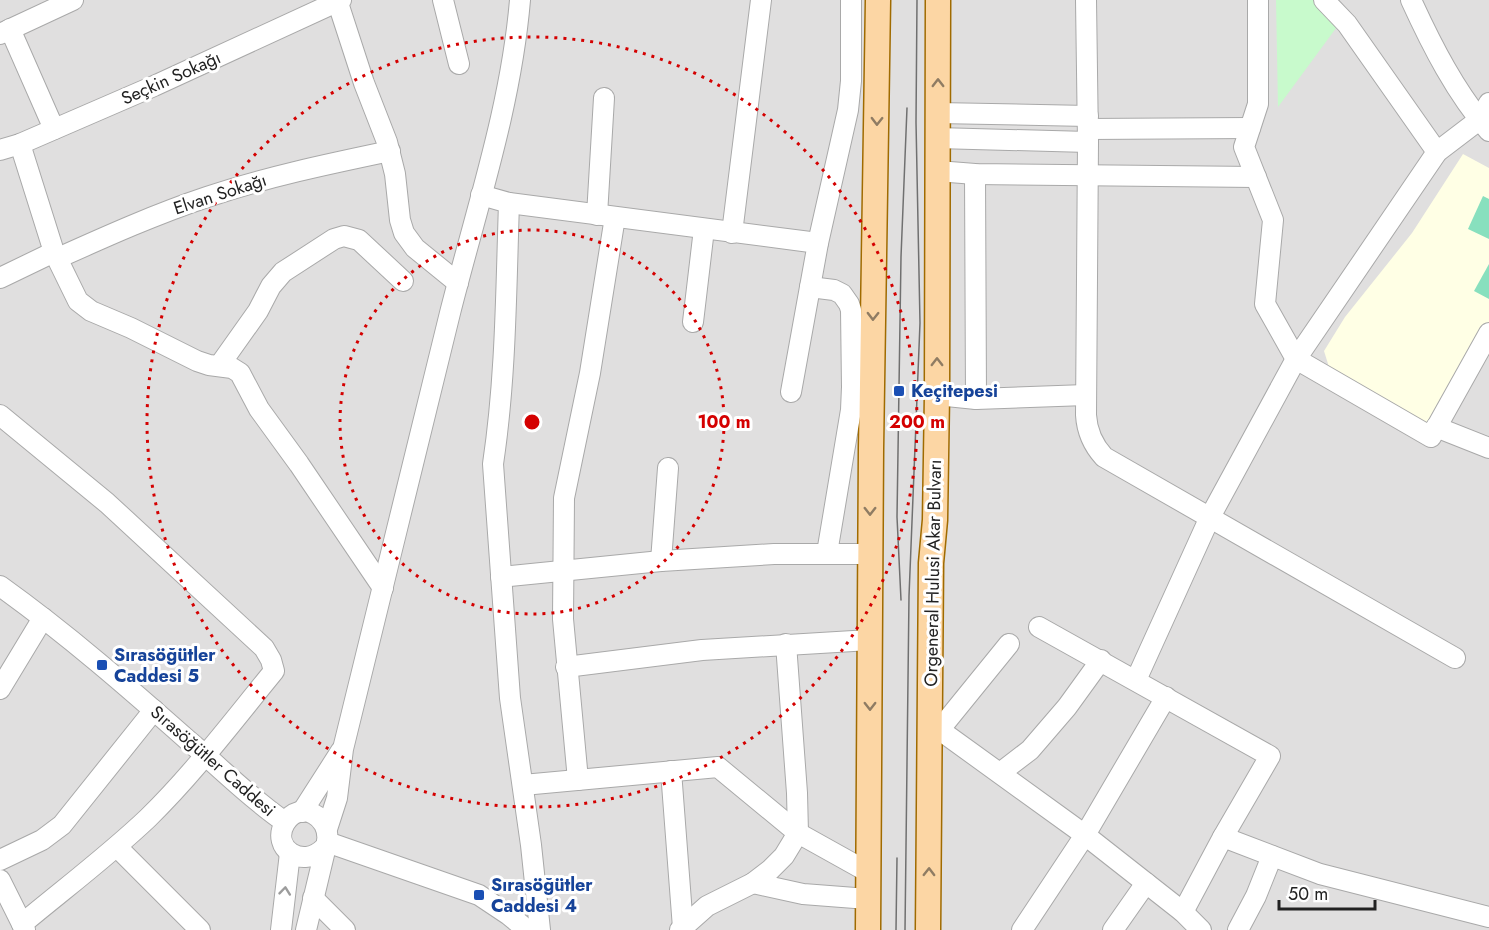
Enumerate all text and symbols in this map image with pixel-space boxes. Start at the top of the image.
street label: Seçkin Sokağı [117,44,225,112]
one-way arrow [932,78,944,87]
one-way arrow [870,117,883,126]
street label: Elvan Sokağı [170,167,270,221]
one-way arrow [867,312,879,321]
one-way arrow [931,357,943,366]
place label: Keçitepesi [911,378,998,404]
marker: Keçitepesi [892,384,906,398]
text: 100 m [697,409,751,435]
text: 200 m [889,409,945,435]
centre of rings [522,412,542,432]
street label: Orgeneral Hulusi Akar Bulvarı [918,459,948,687]
one-way arrow [864,507,876,516]
place label: Sırasöğütler Caddesi 5 [114,642,216,689]
marker: Sırasöğütler Caddesi 5 [95,658,109,672]
street label: Sırasöğütler Caddesi [145,699,281,823]
one-way arrow [864,702,876,711]
one-way arrow [923,867,935,876]
place label: Sırasöğütler Caddesi 4 [491,872,593,919]
scale bar [1279,873,1375,911]
text: 50 m [1288,881,1328,907]
one-way arrow [279,887,291,896]
marker: Sırasöğütler Caddesi 4 [472,888,486,902]

